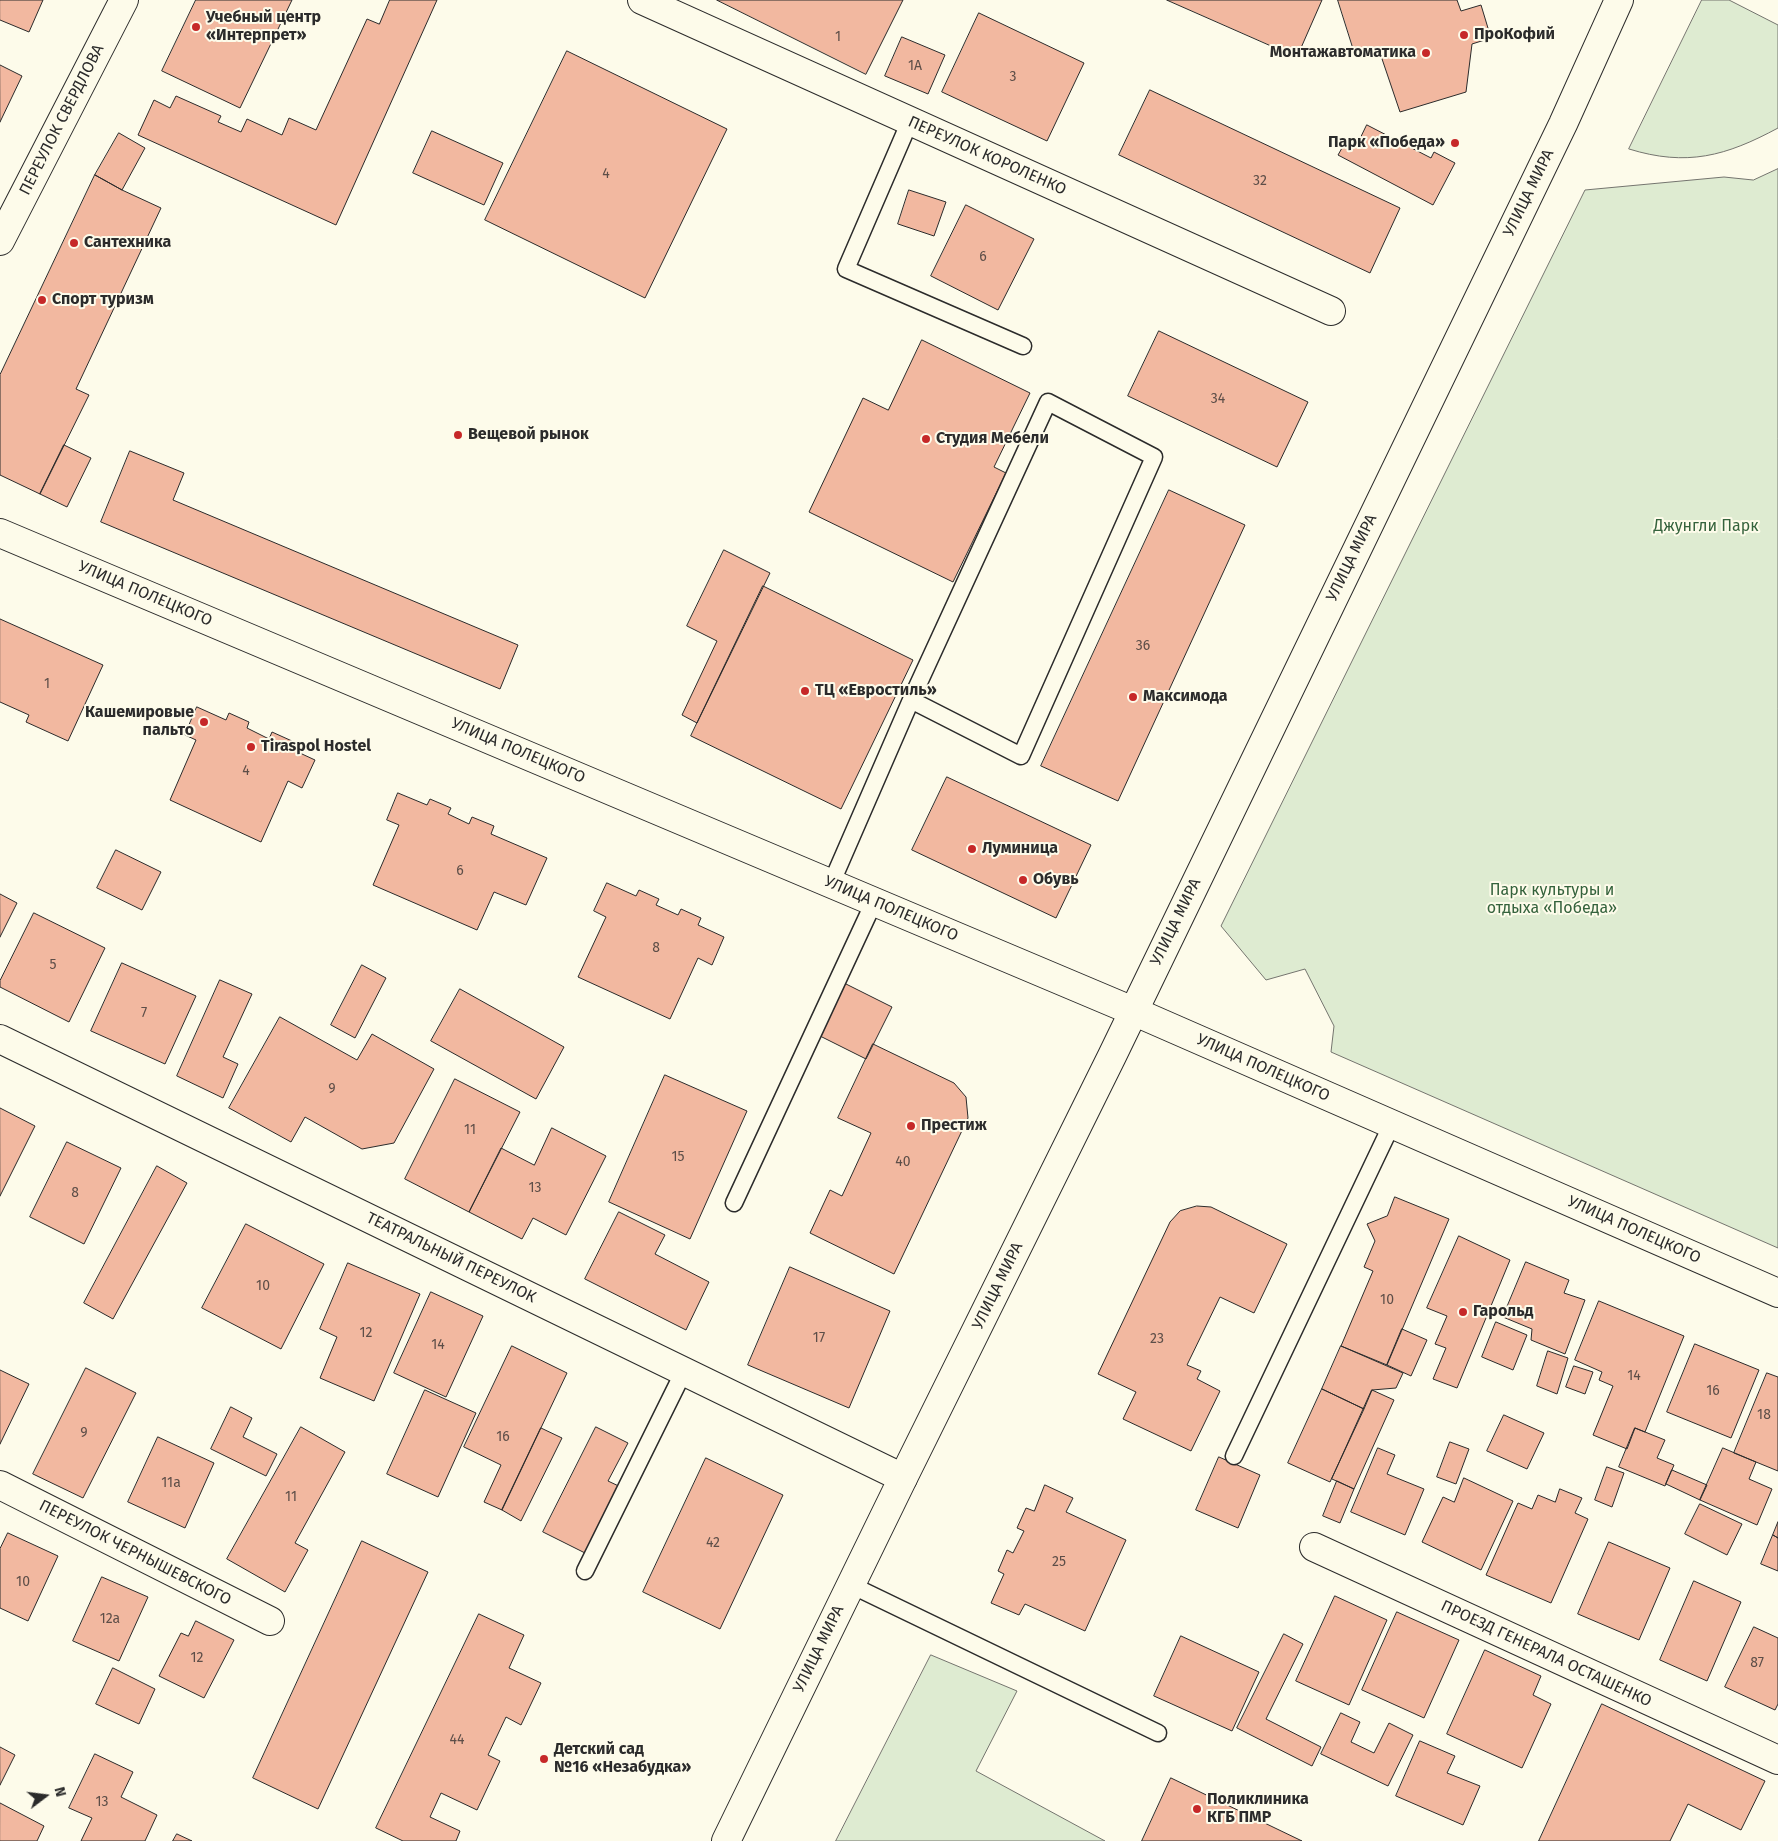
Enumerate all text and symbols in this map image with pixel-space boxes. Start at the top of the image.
place label: Учебный центр «Интерпрет» [206,8,321,46]
marker: Учебный центр «Интерпрет» [190,21,202,33]
place label: ПроКофий [1474,25,1555,45]
house number: 1 [835,29,841,45]
marker: ПроКофий [1458,29,1470,41]
street label: ПЕРЕУЛОК СВЕРДЛОВА [16,41,108,199]
place label: Монтажавтоматика [1270,43,1416,63]
marker: Монтажавтоматика [1420,47,1432,59]
house number: 1А [908,58,922,74]
house number: 3 [1010,69,1016,85]
street label: ПЕРЕУЛОК КОРОЛЕНКО [905,112,1069,200]
place label: Парк «Победа» [1328,133,1445,153]
marker: Парк «Победа» [1449,137,1461,149]
street label: УЛИЦА МИРА [1500,146,1558,240]
house number: 4 [602,166,610,182]
house number: 32 [1253,173,1267,189]
place label: Сантехника [84,233,171,253]
marker: Сантехника [68,237,80,249]
house number: 6 [979,249,987,265]
place label: Спорт туризм [52,290,154,310]
marker: Спорт туризм [36,294,48,306]
house number: 34 [1211,391,1225,407]
place label: Вещевой рынок [468,425,589,445]
marker: Вещевой рынок [452,429,464,441]
place label: Студия Мебели [936,429,1049,449]
marker: Студия Мебели [920,433,932,445]
street label: УЛИЦА МИРА [1323,511,1381,605]
park label: Джунгли Парк [1653,517,1759,537]
street label: УЛИЦА ПОЛЕЦКОГО [75,557,215,631]
house number: 36 [1136,638,1150,654]
house number: 1 [44,676,50,692]
place label: ТЦ «Евростиль» [815,681,937,701]
marker: ТЦ «Евростиль» [799,685,811,697]
place label: Максимода [1143,687,1228,707]
marker: Максимода [1127,691,1139,703]
place label: Кашемировые пальто [85,703,194,741]
street label: УЛИЦА ПОЛЕЦКОГО [448,714,588,788]
marker: Кашемировые пальто [198,716,210,728]
place label: Tiraspol Hostel [261,737,371,757]
marker: Tiraspol Hostel [245,741,257,753]
house number: 4 [242,763,250,779]
place label: Луминица [982,839,1058,859]
marker: Луминица [966,843,978,855]
house number: 6 [456,863,464,879]
place label: Обувь [1033,870,1079,890]
street label: УЛИЦА ПОЛЕЦКОГО [821,872,961,946]
marker: Обувь [1017,874,1029,886]
street label: УЛИЦА МИРА [1147,875,1205,969]
park label: Парк культуры и отдыха «Победа» [1487,881,1617,919]
house number: 8 [652,940,660,956]
house number: 5 [49,957,57,973]
house number: 7 [141,1005,147,1021]
street label: УЛИЦА ПОЛЕЦКОГО [1194,1030,1332,1106]
house number: 9 [328,1081,336,1097]
place label: Престиж [921,1116,987,1136]
marker: Престиж [905,1120,917,1132]
house number: 11 [464,1122,476,1138]
house number: 15 [671,1149,685,1165]
house number: 40 [895,1154,911,1170]
house number: 13 [528,1180,542,1196]
house number: 8 [71,1185,79,1201]
street label: УЛИЦА ПОЛЕЦКОГО [1565,1192,1703,1268]
street label: ТЕАТРАЛЬНЫЙ ПЕРЕУЛОК [363,1209,539,1307]
street label: УЛИЦА МИРА [969,1239,1027,1333]
house number: 10 [256,1278,270,1294]
house number: 10 [1380,1292,1394,1308]
place label: Гарольд [1473,1302,1533,1322]
marker: Гарольд [1457,1306,1469,1318]
house number: 12 [360,1325,372,1341]
house number: 17 [813,1330,825,1346]
house number: 23 [1150,1331,1164,1347]
house number: 14 [431,1337,445,1353]
house number: 14 [1627,1368,1641,1384]
house number: 16 [1706,1383,1720,1399]
house number: 18 [1757,1407,1771,1423]
house number: 9 [80,1425,88,1441]
house number: 16 [496,1429,510,1445]
house number: 11а [161,1475,181,1491]
house number: 11 [285,1489,297,1505]
street label: ПЕРЕУЛОК ЧЕРНЫШЕВСКОГО [36,1496,234,1610]
house number: 42 [706,1535,720,1551]
house number: 25 [1052,1554,1066,1570]
house number: 10 [16,1574,30,1590]
street label: ПРОЕЗД ГЕНЕРАЛА ОСТАШЕНКО [1438,1597,1654,1711]
street label: УЛИЦА МИРА [790,1602,848,1696]
house number: 12а [100,1611,120,1627]
house number: 12 [191,1650,203,1666]
house number: 87 [1750,1655,1764,1671]
house number: 44 [450,1732,464,1748]
place label: Детский сад №16 «Незабудка» [554,1740,691,1778]
marker: Детский сад №16 «Незабудка» [538,1753,550,1765]
north arrow [20,1771,70,1821]
text: N [51,1785,69,1799]
place label: Поликлиника КГБ ПМР [1207,1790,1309,1828]
house number: 13 [95,1794,109,1810]
marker: Поликлиника КГБ ПМР [1191,1803,1203,1815]

